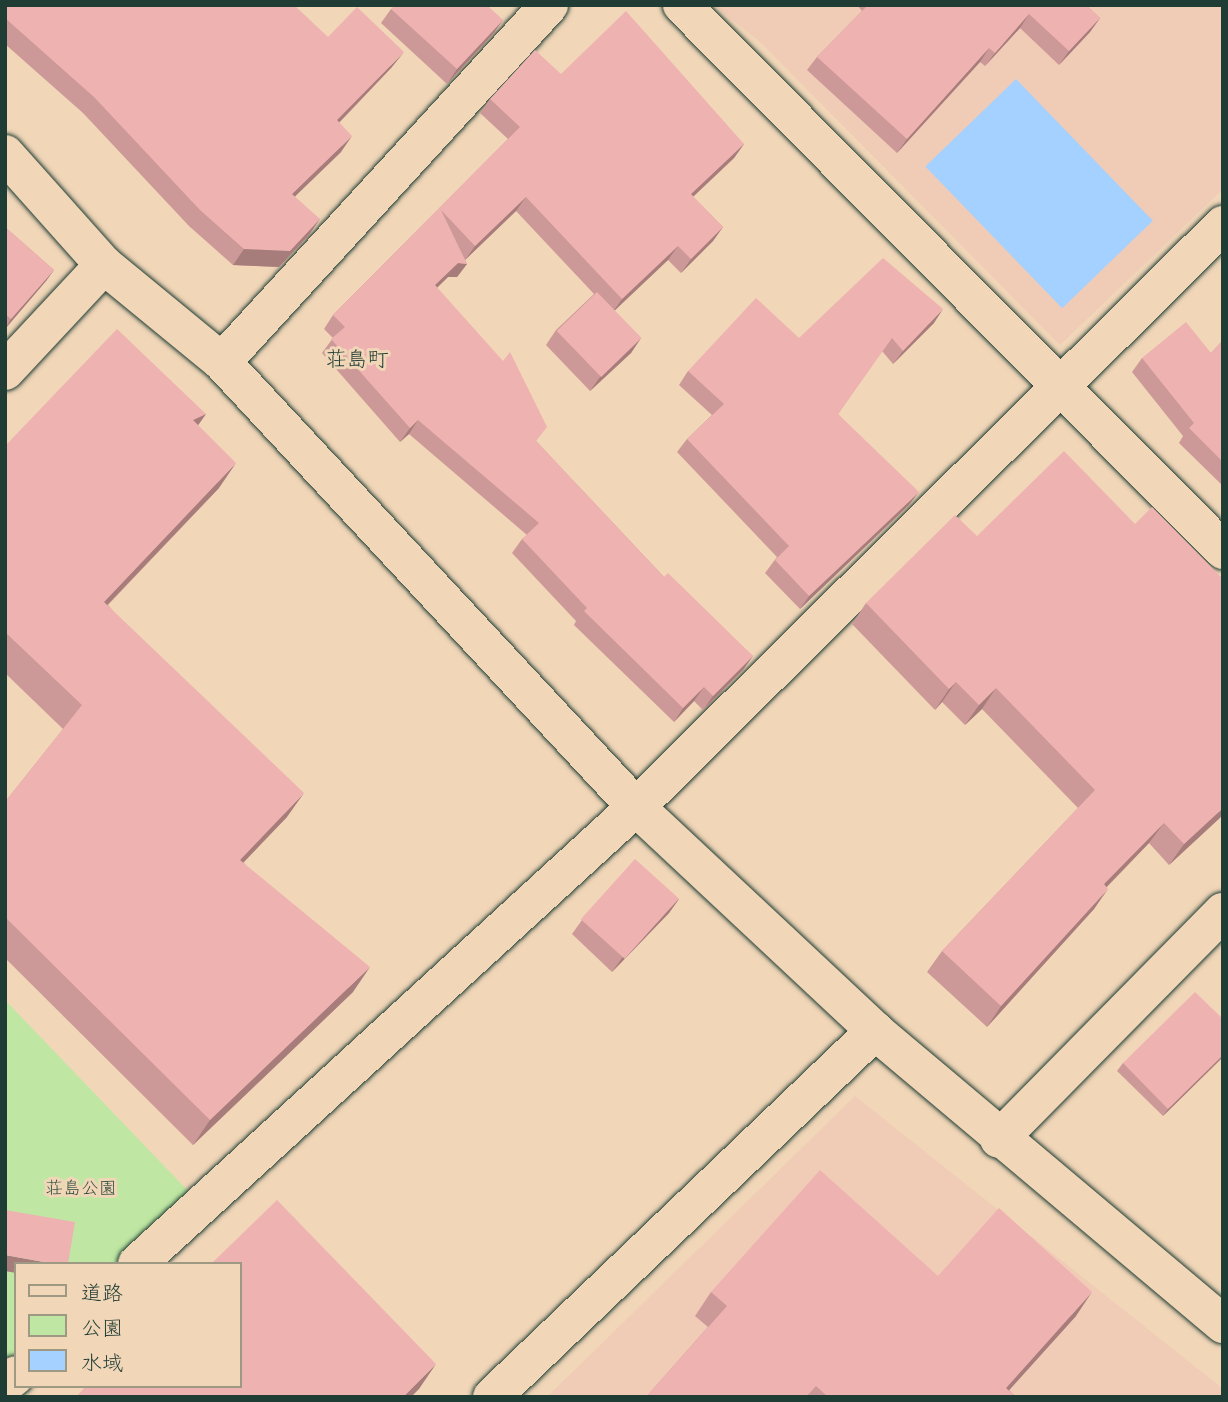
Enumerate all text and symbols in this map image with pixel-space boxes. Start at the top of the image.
district label: 荘島町 [326,346,388,372]
park label: 荘島公園 [45,1177,117,1199]
legend [14,1262,242,1388]
text: 道路 [81,1279,123,1306]
text: 公園 [81,1314,123,1341]
text: 水域 [81,1349,123,1376]

